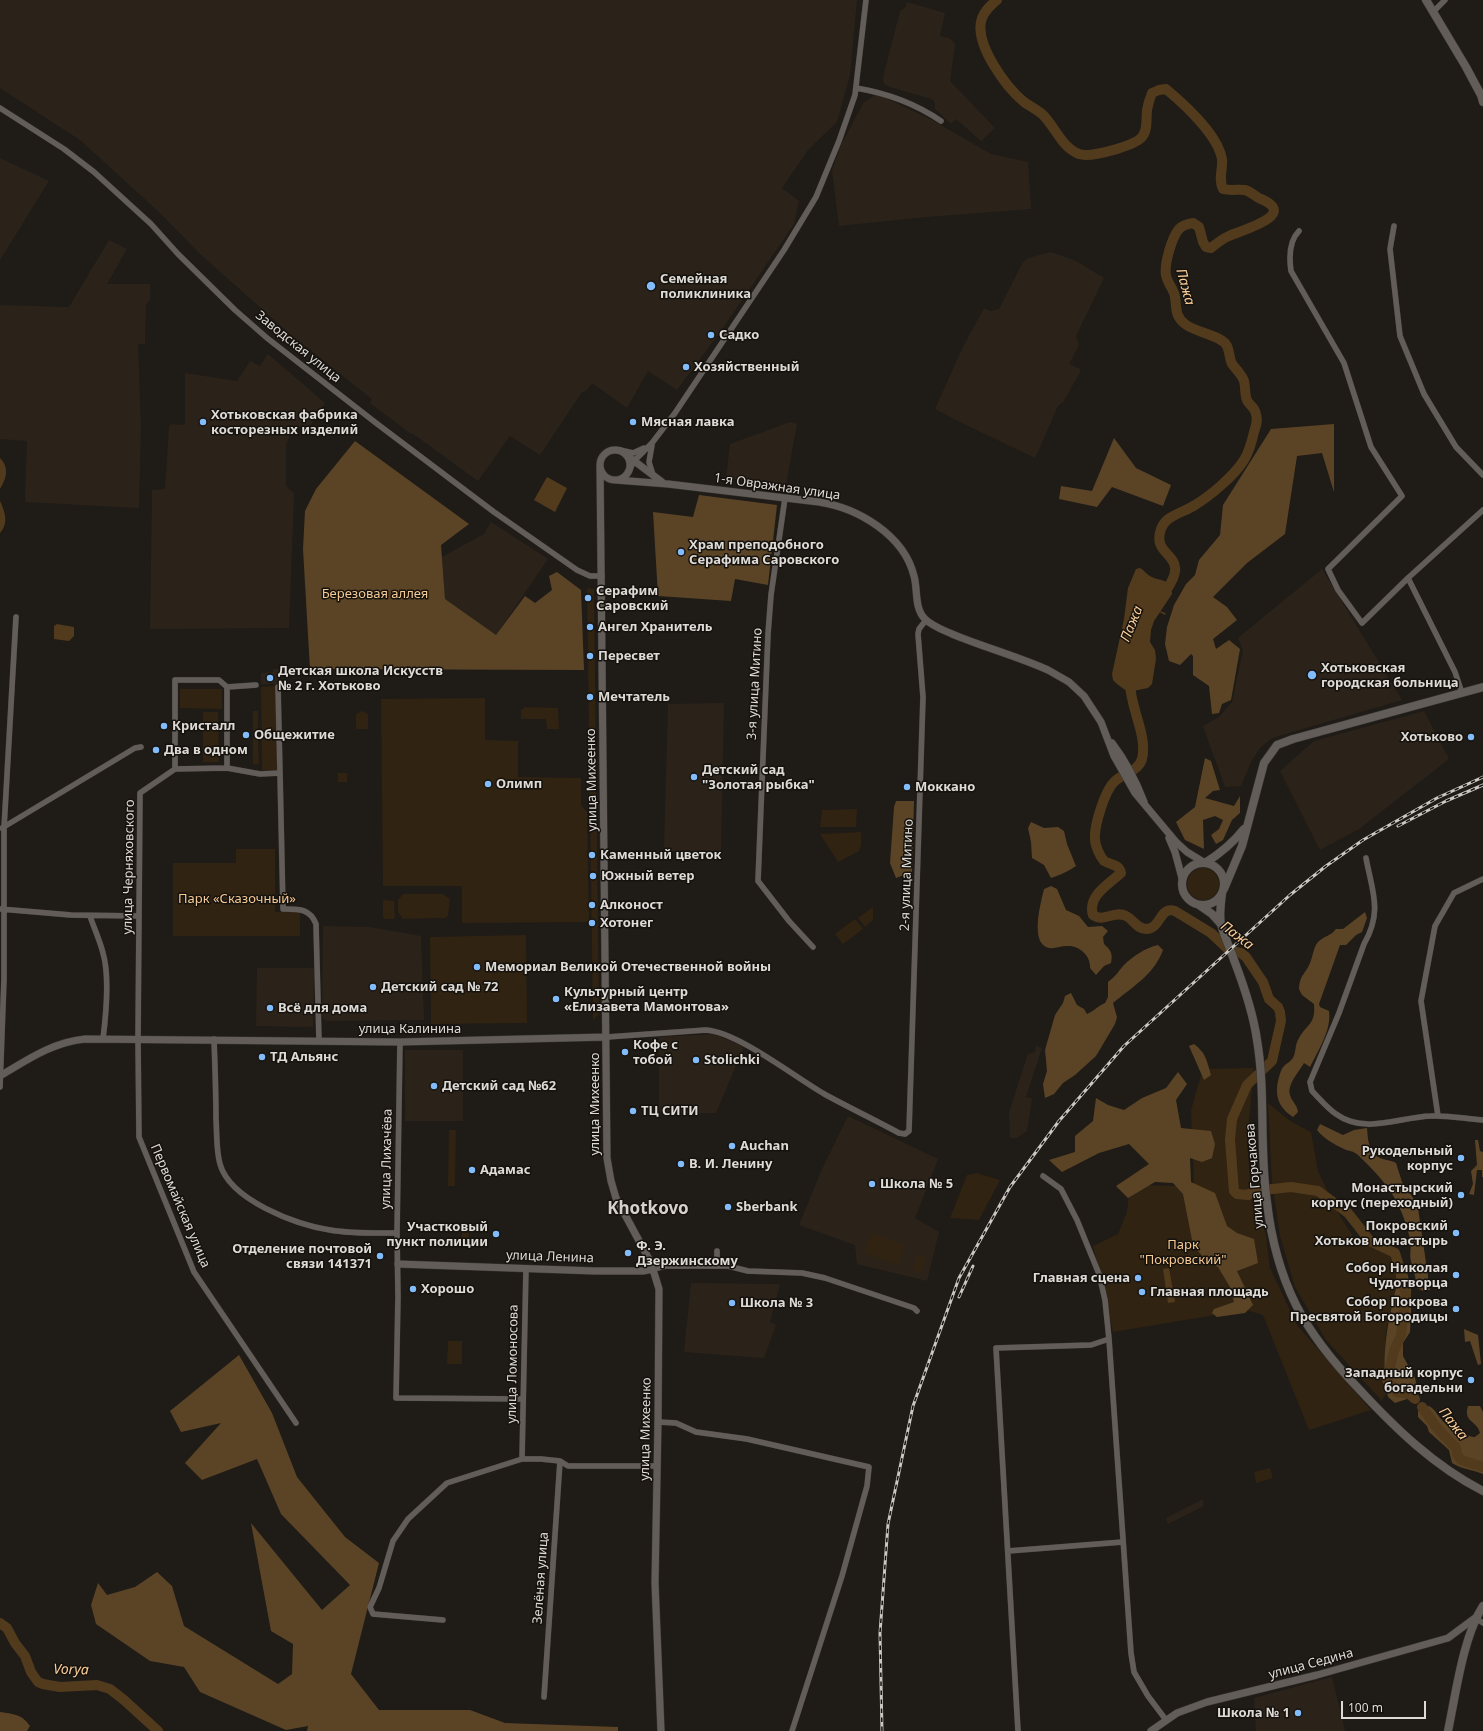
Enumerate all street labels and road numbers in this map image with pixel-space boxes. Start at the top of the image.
street label: Заводская улица [252,308,344,386]
street label: 1-я Овражная улица [713,470,841,504]
street label: 3-я улица Митино [744,627,766,741]
street label: улица Михеенко [583,728,601,832]
street label: улица Черняховского [120,799,138,935]
street label: 2-я улица Митино [897,819,917,931]
street label: улица Калинина [359,1021,461,1037]
street label: улица Михеенко [587,1052,603,1156]
street label: улица Лихачёва [378,1109,396,1209]
street label: улица Горчакова [1243,1123,1267,1229]
street label: Первомайская улица [147,1142,213,1270]
street label: улица Ленина [506,1248,594,1266]
street label: улица Ломоносова [504,1304,522,1424]
street label: улица Михеенко [637,1377,655,1481]
street label: Зелёная улица [530,1531,552,1625]
street label: улица Седина [1267,1645,1355,1683]

